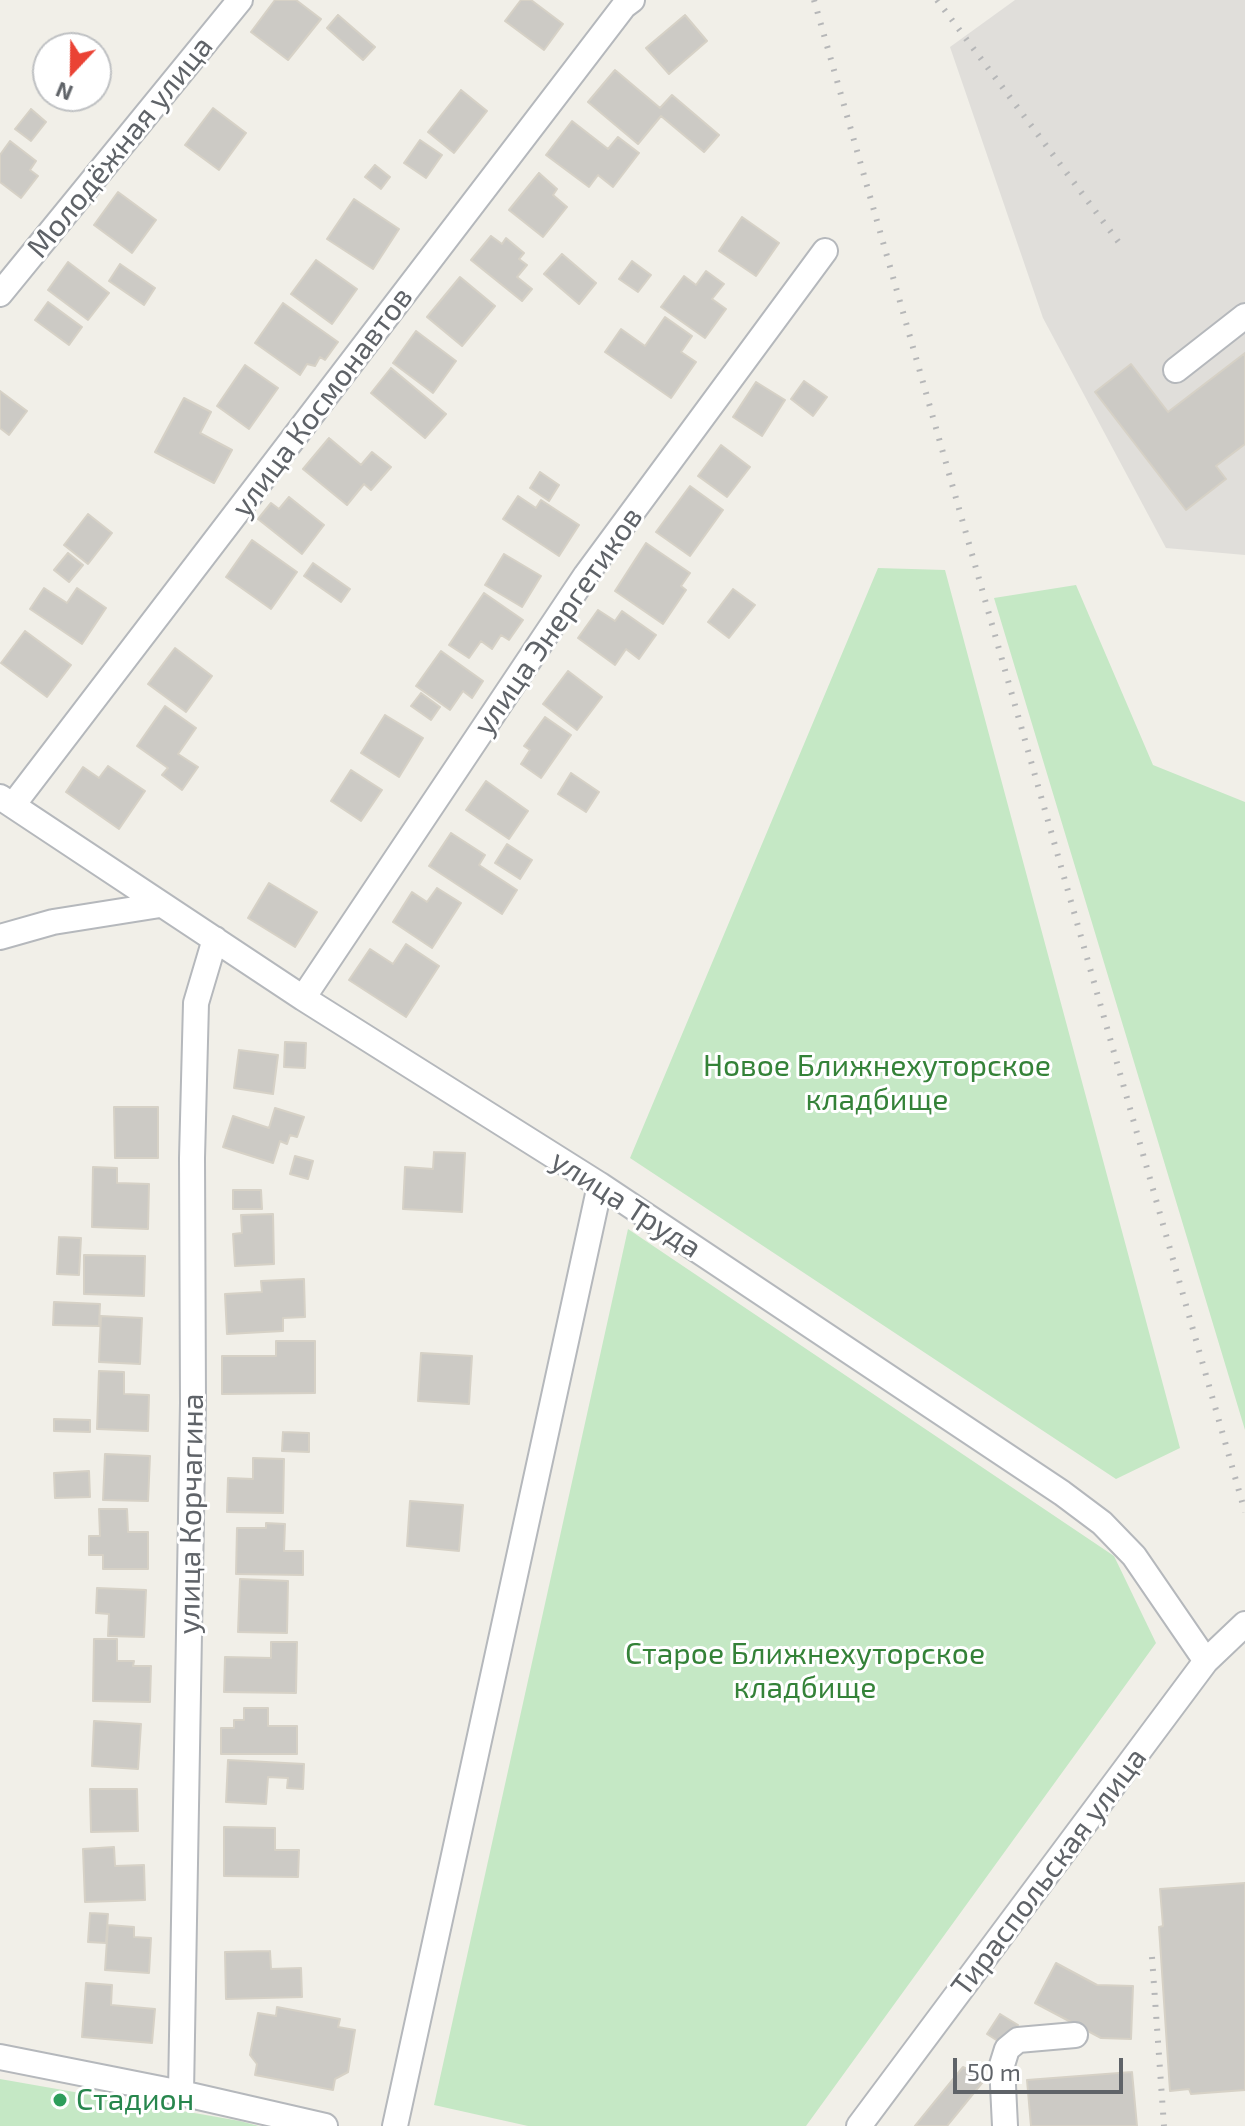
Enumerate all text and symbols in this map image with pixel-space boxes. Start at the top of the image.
street label: Молодёжная улица [20,29,220,265]
north arrow [32,32,112,112]
text: N [52,77,76,107]
street label: улица Космонавтов [224,280,420,524]
street label: улица Энергетиков [466,500,650,742]
park label: Новое Ближнехуторское кладбище [703,1048,1051,1118]
street label: улица Труда [544,1142,708,1266]
street label: улица Корчагина [171,1393,211,1635]
park label: Старое Ближнехуторское кладбище [625,1636,985,1706]
street label: Тираспольская улица [944,1741,1154,2003]
scale bar [957,2042,1127,2092]
text: 50 m [967,2057,1021,2086]
place label: Стадион [76,2082,194,2118]
marker: Стадион [51,2091,69,2109]

